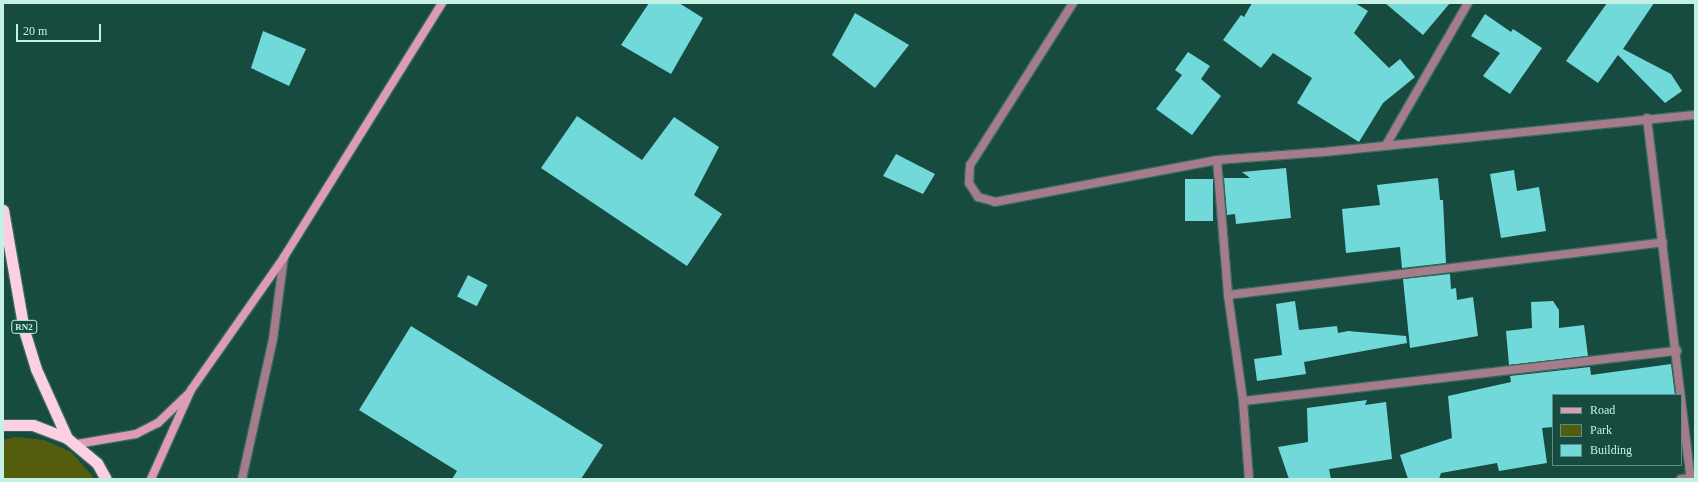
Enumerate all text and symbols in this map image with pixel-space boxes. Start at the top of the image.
scale bar [18,16,103,42]
text: 20 m [23,24,47,38]
road number: RN2 [11,320,37,334]
legend [1552,394,1682,466]
text: Road [1590,403,1615,417]
text: Park [1590,423,1612,437]
text: Building [1590,443,1632,457]

